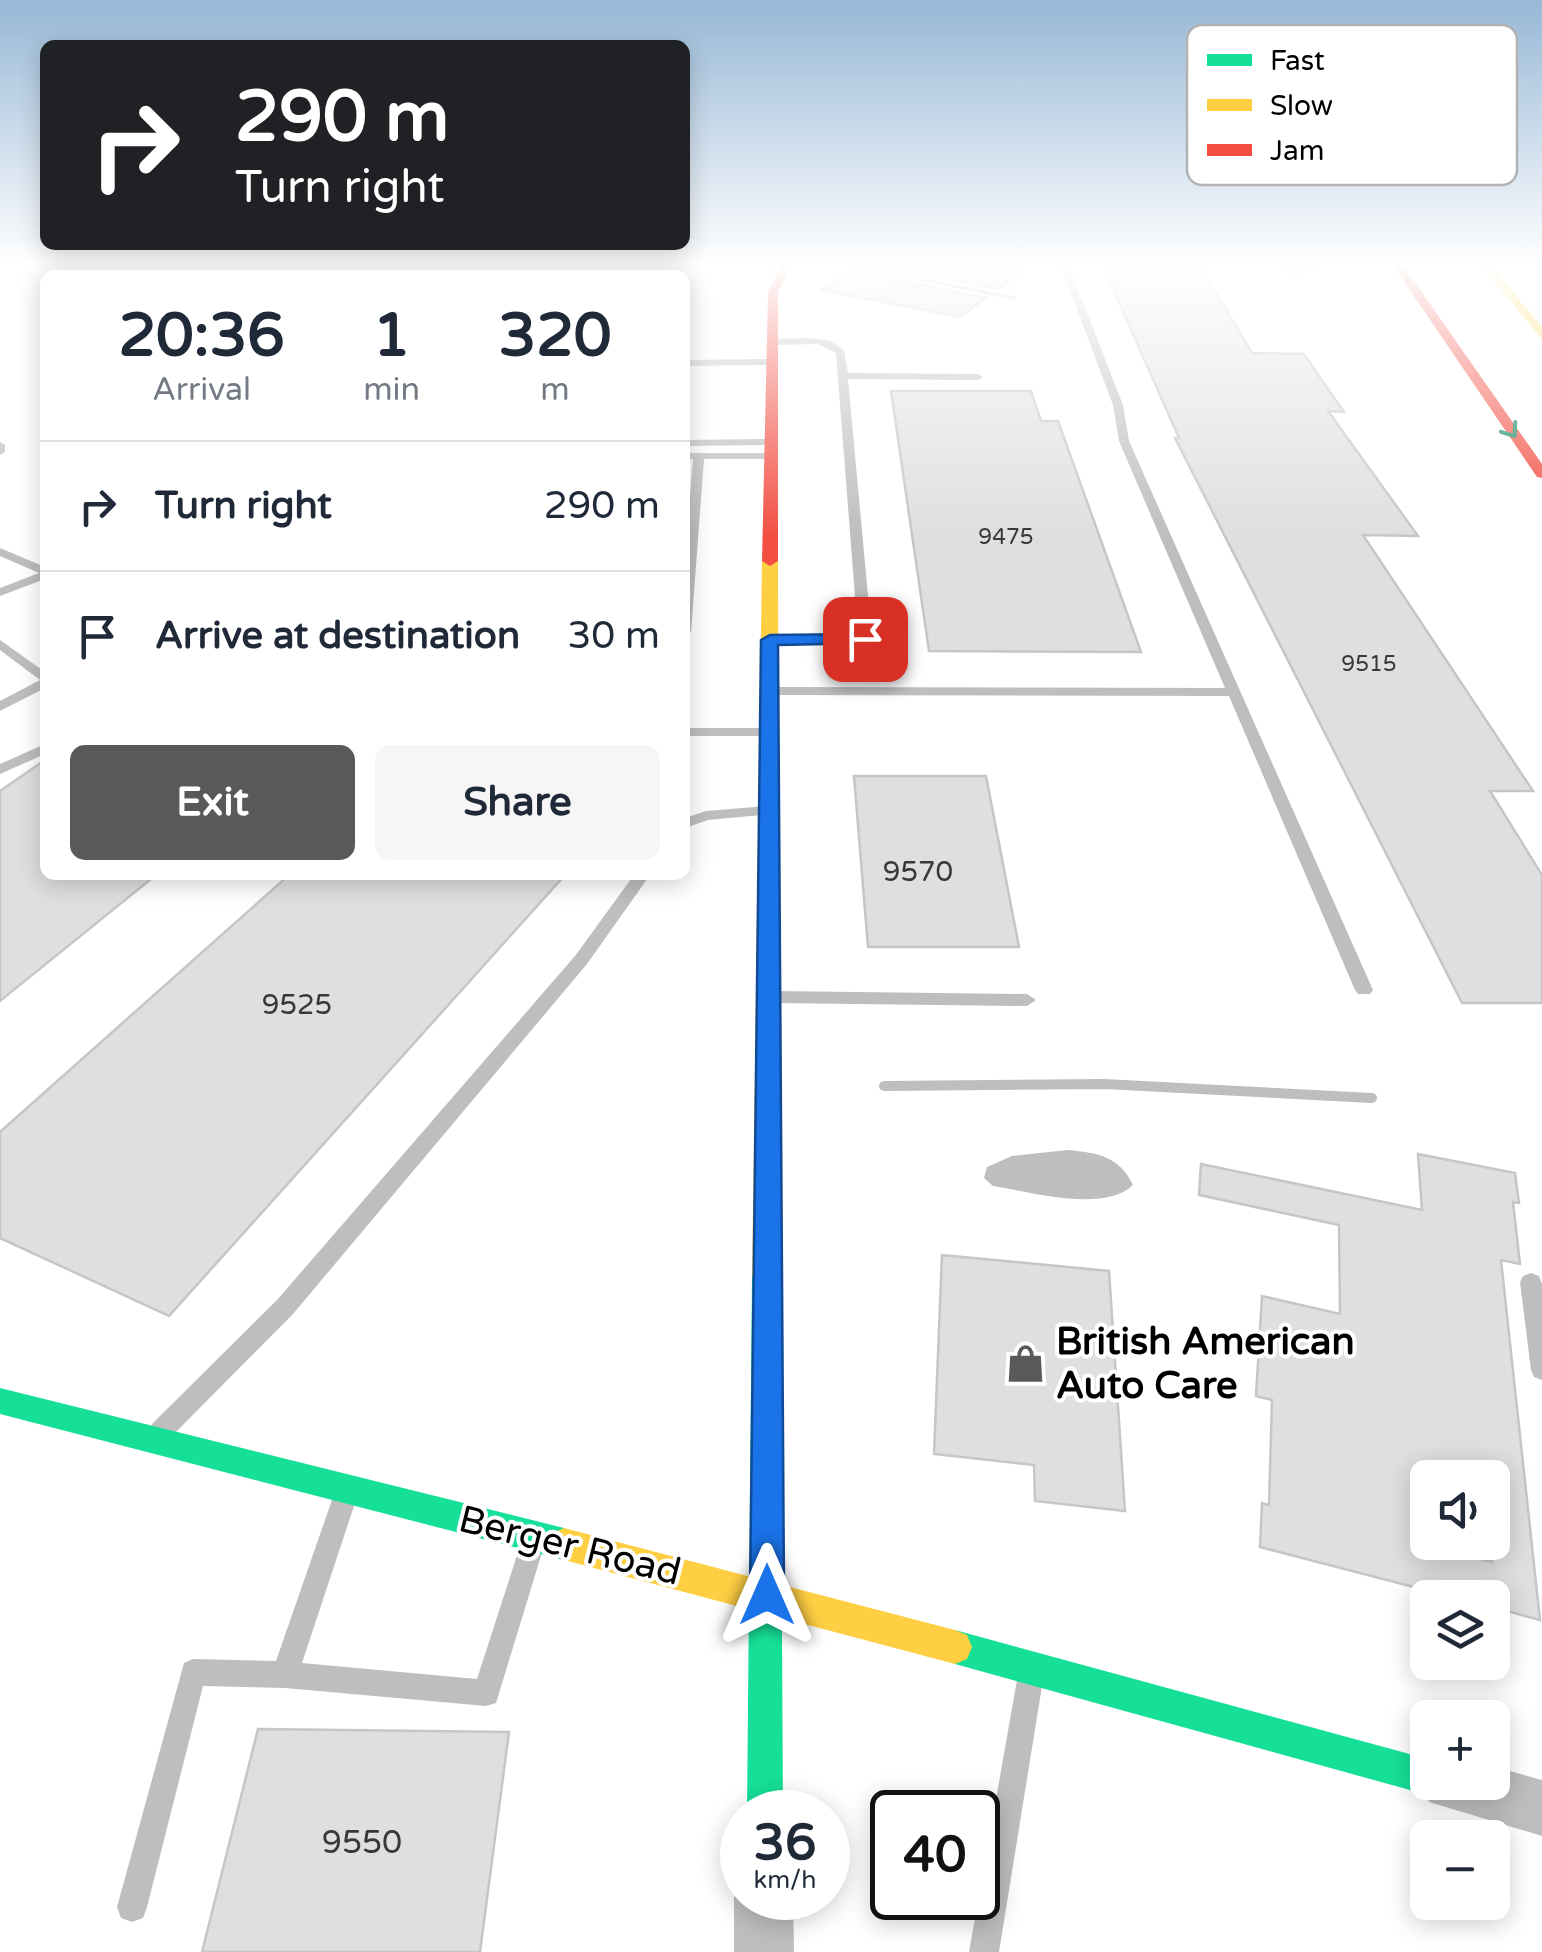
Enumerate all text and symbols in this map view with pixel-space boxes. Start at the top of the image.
legend [1187,25,1517,185]
text: Fast [1270,44,1325,78]
text: 290 m [235,76,449,160]
icon: right [70,80,200,210]
text: Slow [1270,89,1333,123]
text: Jam [1270,134,1325,168]
text: Turn right [235,161,444,215]
text: 20:36 [118,300,285,372]
text: 1 [373,300,410,372]
text: 320 [498,300,612,372]
text: Arrival [152,371,251,409]
text: min [363,371,420,409]
text: m [540,371,570,409]
one-way arrow [1498,420,1517,439]
icon: right [70,479,125,534]
text: Turn right [155,483,332,529]
text: 290 m [544,483,660,529]
house number: 9475 [978,524,1034,550]
pin [823,597,908,682]
icon: arrive [70,609,125,664]
icon: arrive [838,612,893,667]
text: Arrive at destination [155,613,520,659]
text: 30 m [568,613,660,659]
house number: 9515 [1341,651,1397,677]
button: Exit [70,745,355,860]
button: Share [375,745,660,860]
house number: 9570 [883,855,953,889]
house number: 9525 [262,988,332,1022]
place label: British American Auto Care [1056,1319,1355,1409]
shop icon: British American Auto Care [1005,1342,1047,1384]
map controls [1410,1460,1510,1920]
button: sound [1410,1460,1510,1560]
street label: Berger Road [454,1496,685,1596]
position arrow [715,1543,819,1647]
button: layers [1410,1580,1510,1680]
button: + [1410,1700,1510,1800]
speed limit sign: 40 [870,1790,1000,1920]
text: 36 [754,1813,816,1873]
button: − [1410,1820,1510,1920]
house number: 9550 [322,1824,402,1862]
text: km/h [754,1865,816,1895]

